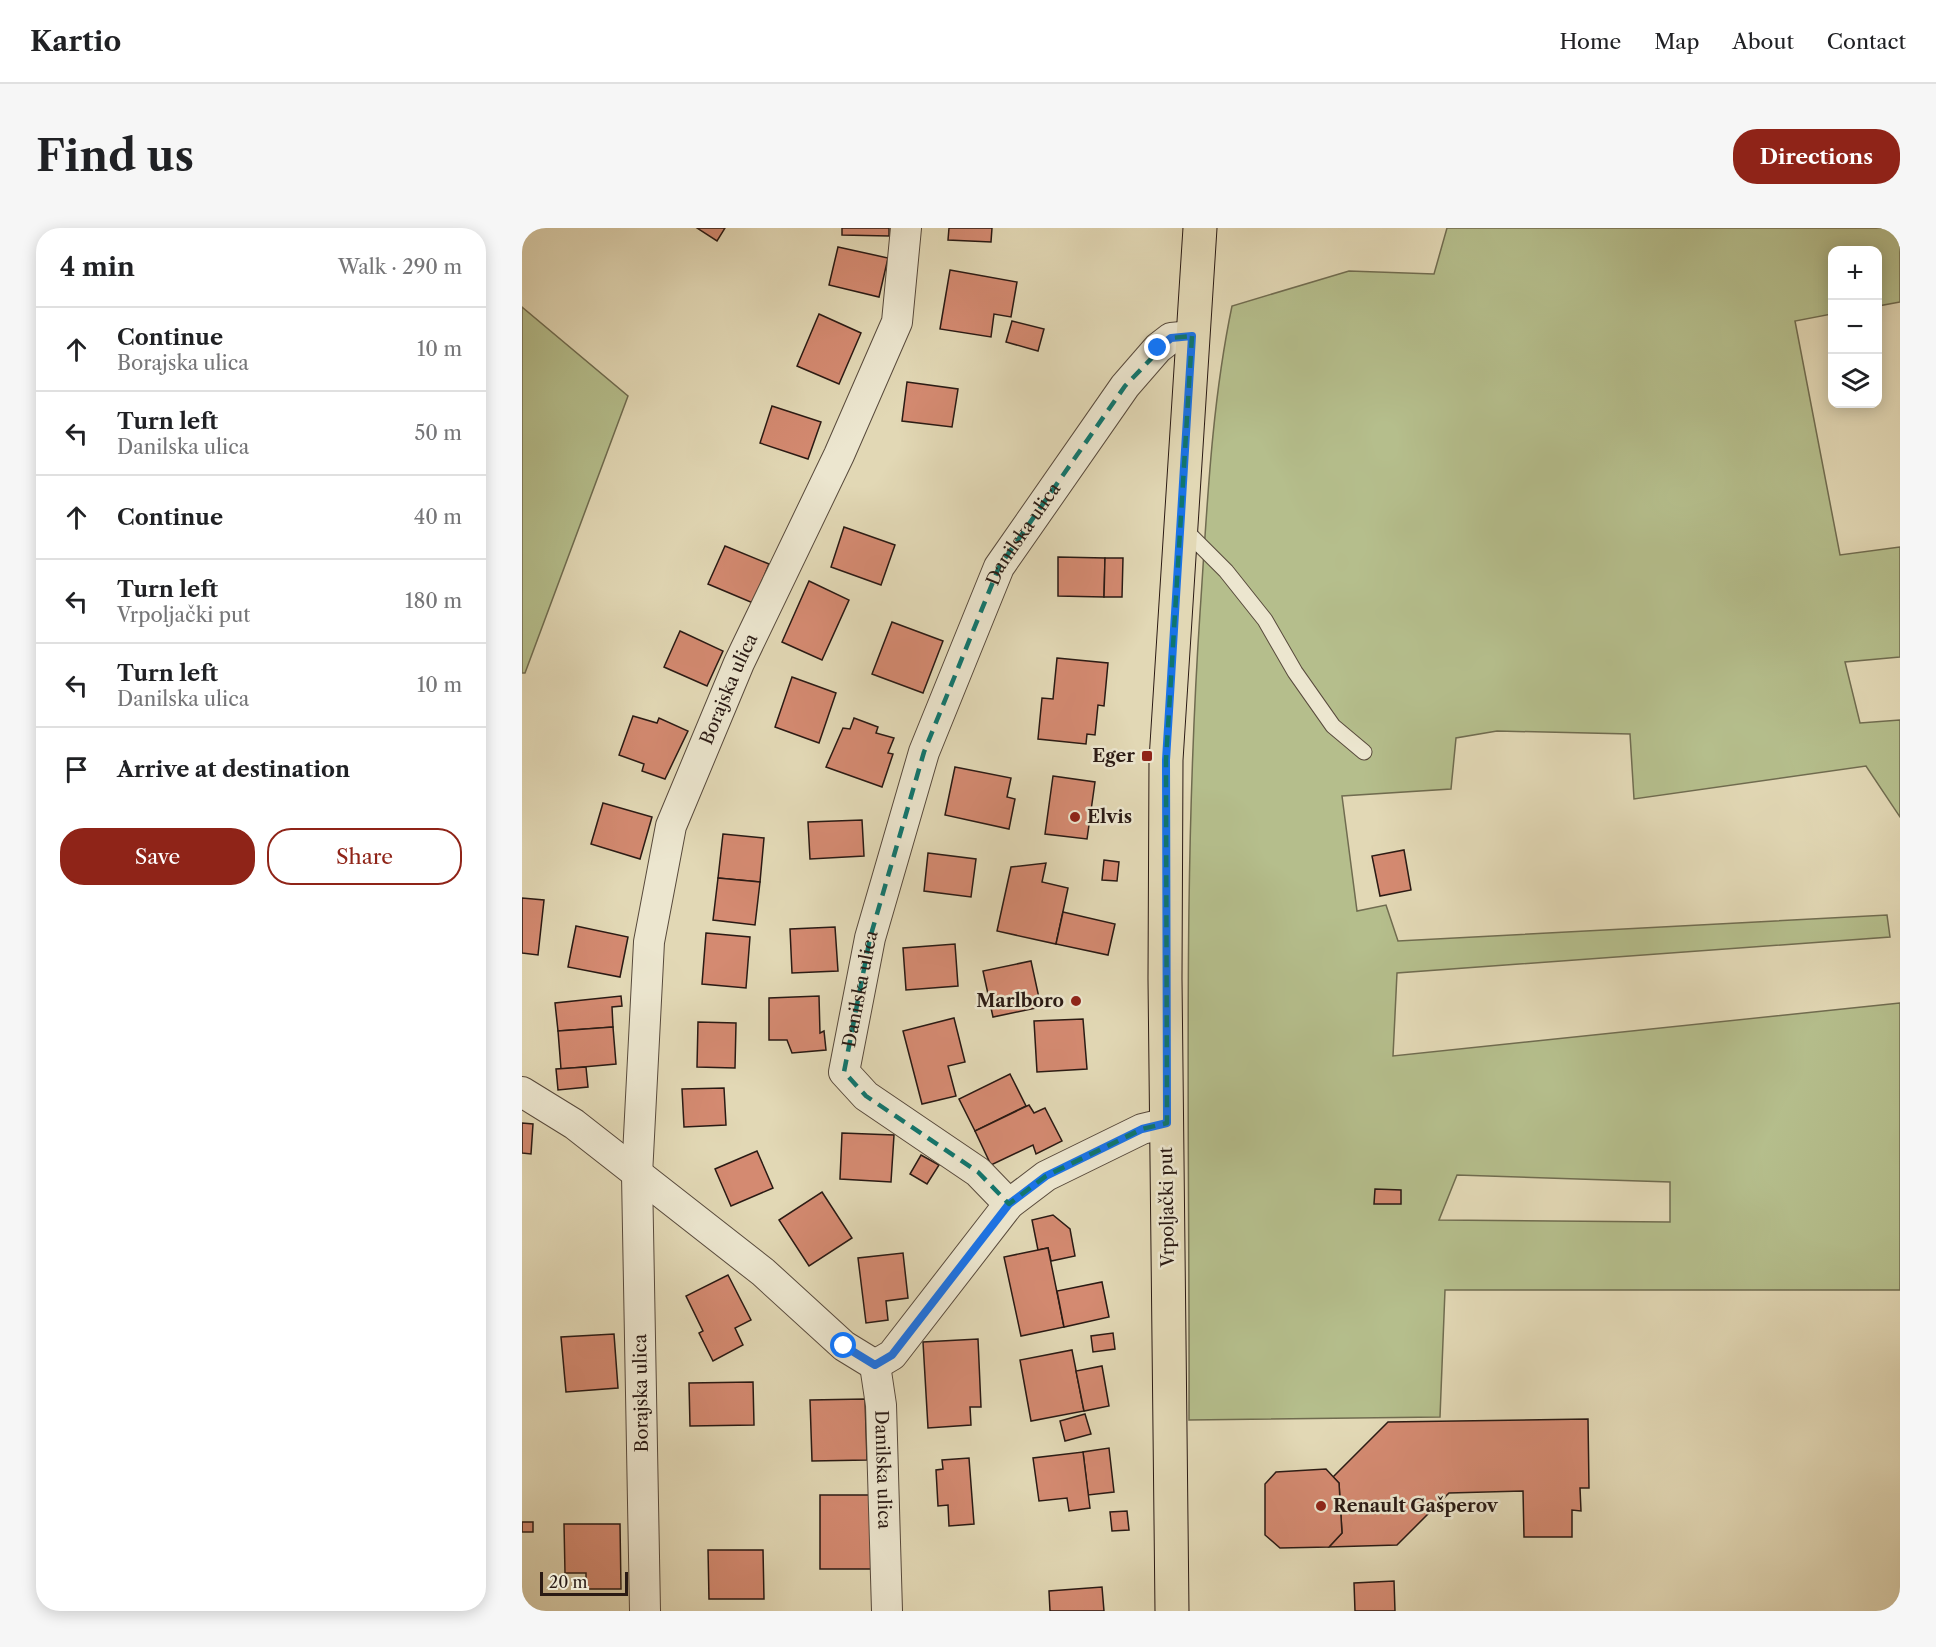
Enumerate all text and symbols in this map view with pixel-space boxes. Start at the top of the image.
text: Kartio [30,24,121,58]
text: Home [1560,29,1621,54]
text: Map [1654,29,1699,54]
text: About [1732,29,1794,54]
text: Contact [1827,29,1906,54]
button: Directions [1733,129,1900,184]
text: Find us [36,130,194,182]
map controls [1828,246,1882,408]
button: + [1828,246,1882,300]
text: 4 min [60,251,135,283]
text: Walk · 290 m [338,255,462,279]
button: − [1828,300,1882,354]
text: Continue [117,324,223,351]
icon: ahead [60,333,93,366]
route end [1144,334,1170,360]
text: 10 m [417,337,462,361]
text: Borajska ulica [117,351,249,375]
button: layers [1828,354,1882,408]
text: Turn left [117,408,218,435]
icon: left [60,417,93,450]
text: 50 m [415,421,462,445]
text: Danilska ulica [117,435,249,459]
street label: Danilska ulica [982,478,1066,589]
icon: ahead [60,501,93,534]
text: Continue [117,504,223,531]
text: 40 m [414,505,462,529]
text: Turn left [117,576,218,603]
icon: left [60,585,93,618]
text: 180 m [405,589,462,613]
text: Vrpoljački put [117,603,250,627]
street label: Borajska ulica [695,630,763,748]
text: Turn left [117,660,218,687]
icon: left [60,669,93,702]
text: 10 m [417,673,462,697]
text: Danilska ulica [117,687,249,711]
place label: Eger [1092,745,1135,767]
marker: Eger [1140,749,1154,763]
icon: arrive [60,753,93,786]
text: Arrive at destination [117,756,350,783]
place label: Elvis [1087,806,1132,828]
marker: Elvis [1068,810,1082,824]
button: Save [60,828,255,885]
button: Share [267,828,462,885]
street label: Danilska ulica [838,927,883,1050]
place label: Marlboro [976,990,1064,1012]
marker: Marlboro [1069,994,1083,1008]
street label: Vrpoljački put [1155,1146,1179,1268]
route start [830,1332,856,1358]
street label: Borajska ulica [629,1333,653,1452]
street label: Danilska ulica [870,1410,896,1530]
place label: Renault Gašperov [1333,1495,1499,1517]
marker: Renault Gašperov [1314,1499,1328,1513]
scale bar [540,1569,628,1596]
text: 20 m [549,1572,588,1592]

